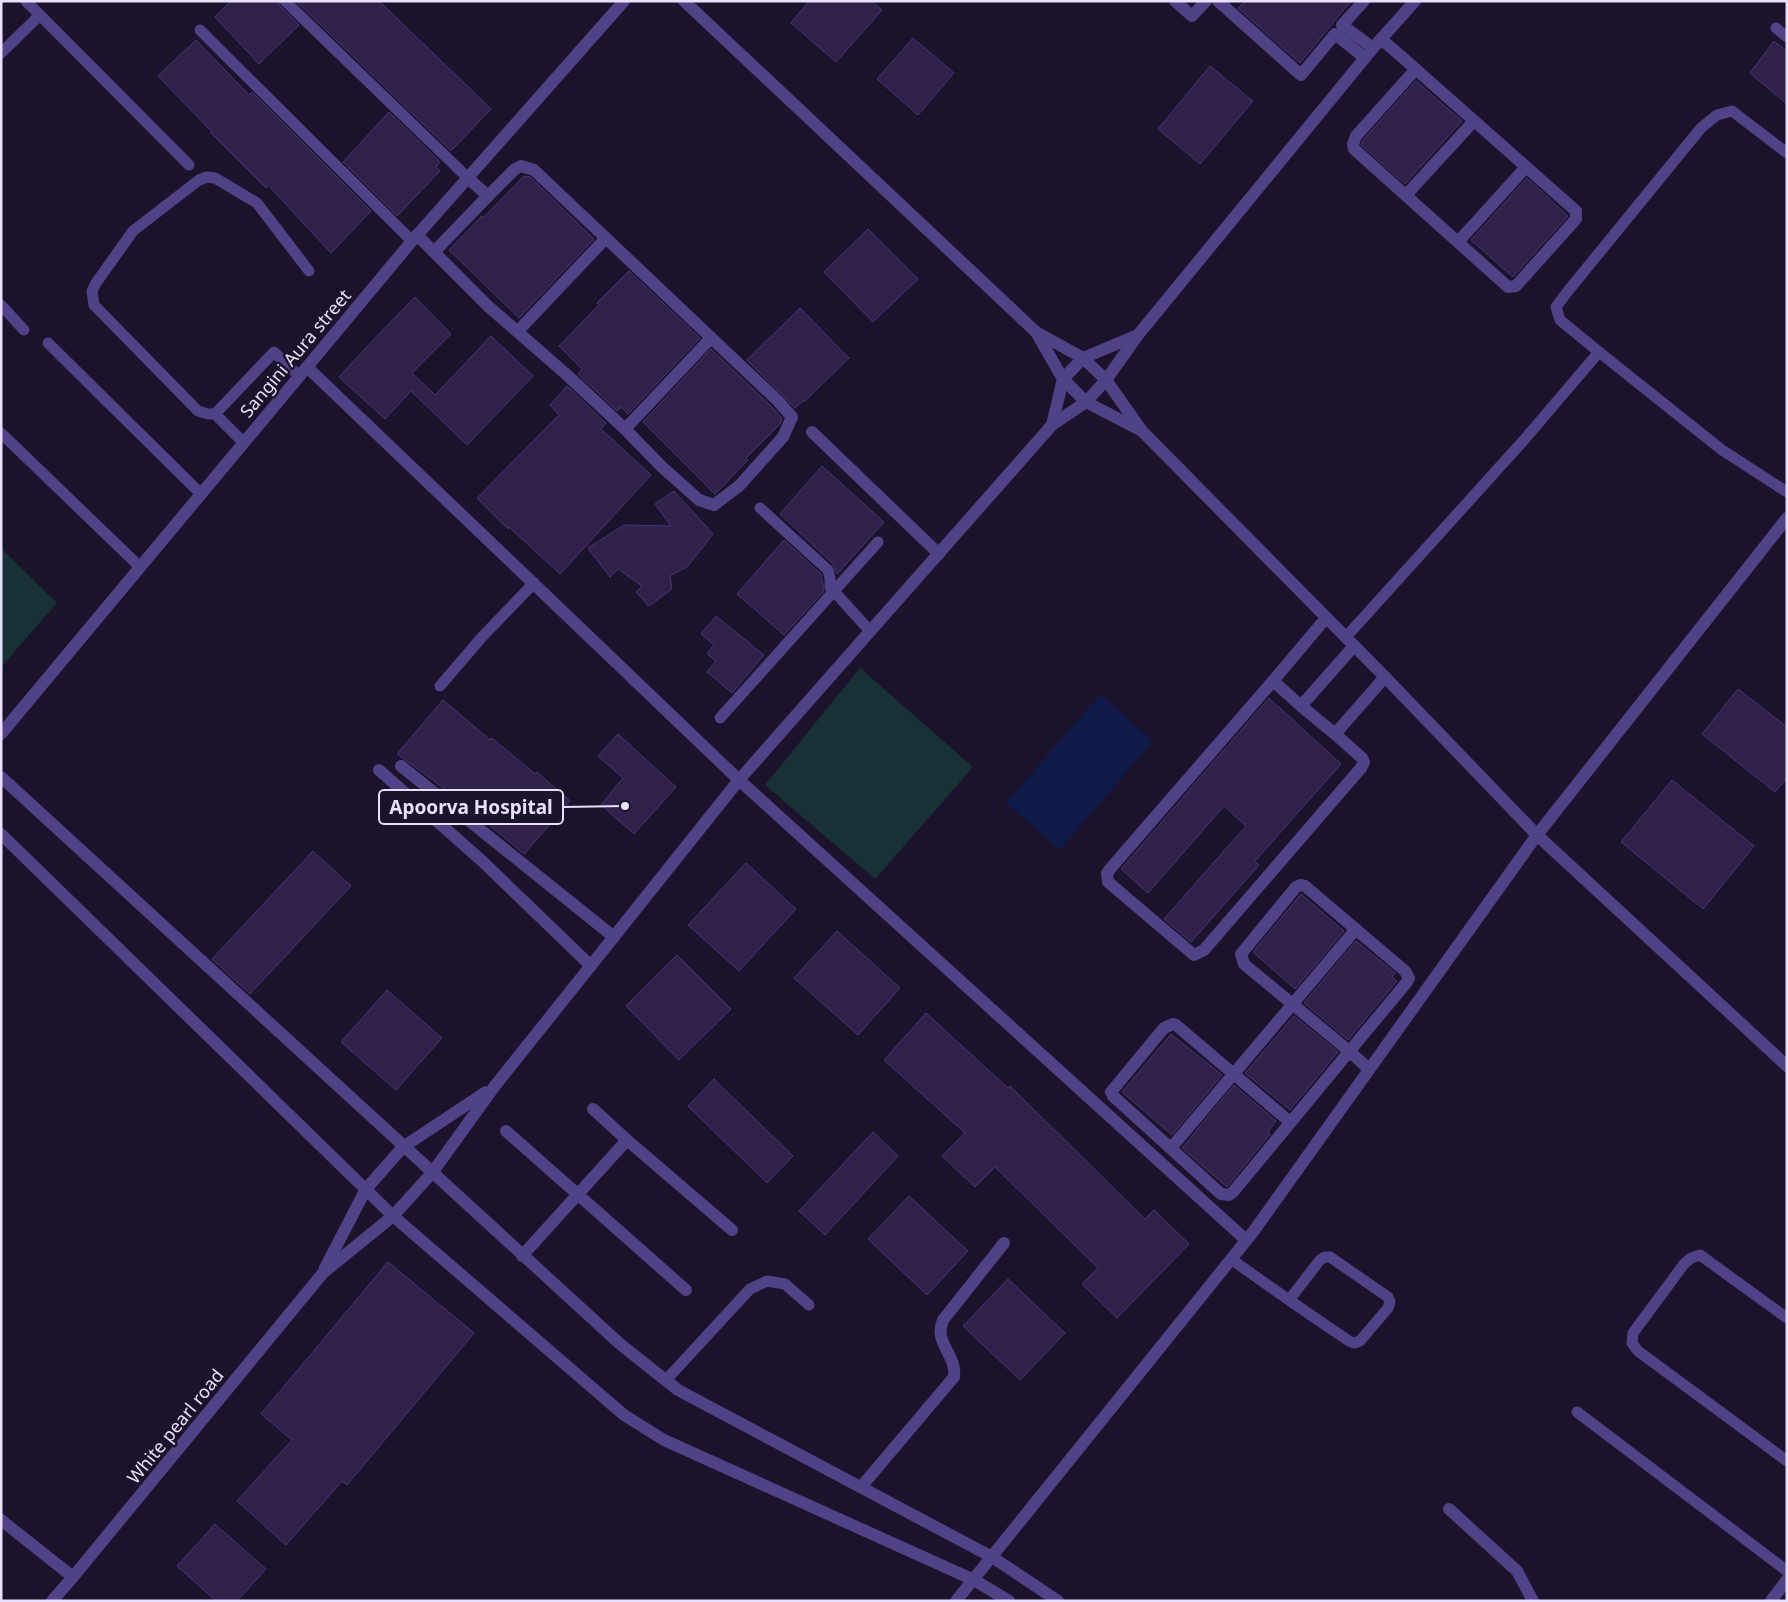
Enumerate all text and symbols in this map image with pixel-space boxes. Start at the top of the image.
street label: Sangini Aura street [234,283,356,422]
callout: Apoorva Hospital [379,790,563,824]
text: Apoorva Hospital [389,794,553,820]
street label: White pearl road [121,1364,229,1488]

